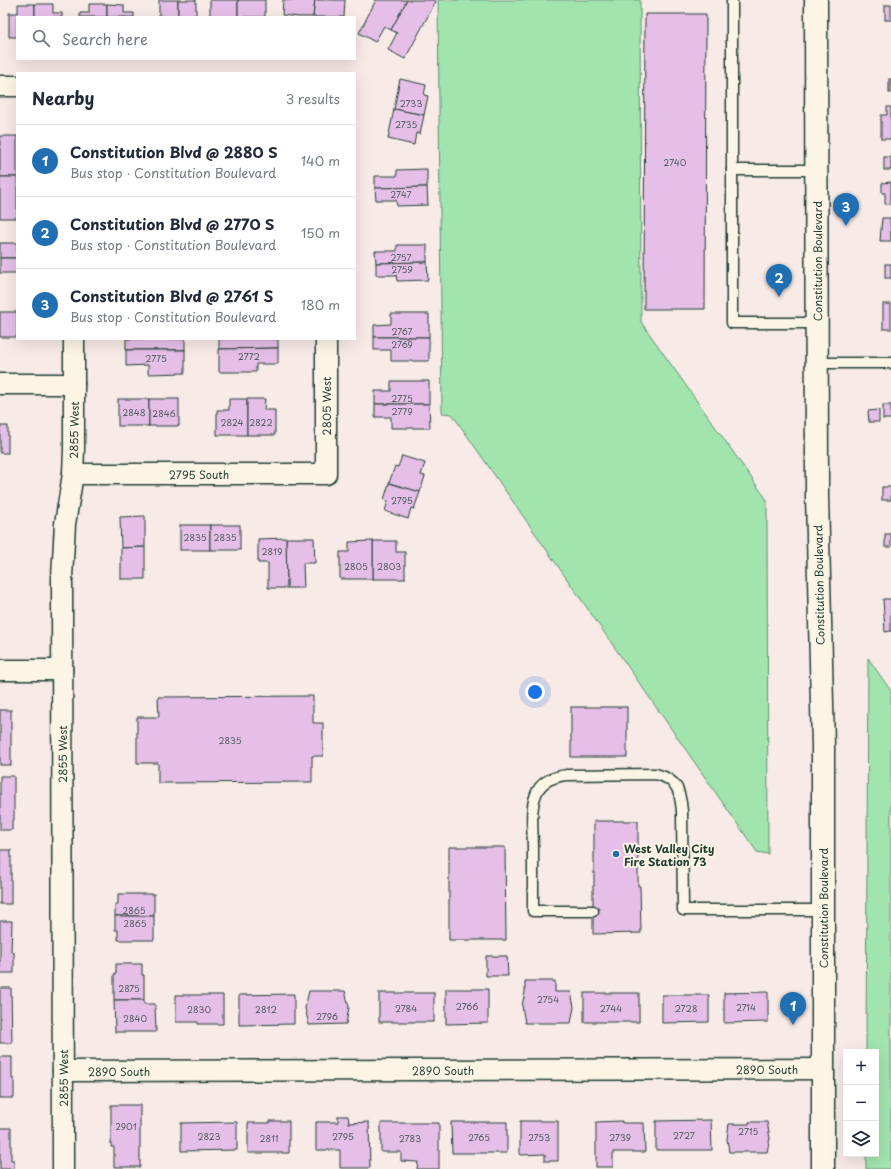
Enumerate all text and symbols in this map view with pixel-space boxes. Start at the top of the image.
search box [16,16,356,60]
icon: search [30,27,52,49]
text: Search here [62,27,148,50]
text: Nearby [32,85,94,111]
text: 3 results [286,89,340,108]
house number: 2733 [400,96,422,110]
house number: 2735 [395,117,417,131]
text: Constitution Blvd @ 2880 S [70,140,278,163]
text: 1 [42,151,48,170]
text: 140 m [301,151,340,170]
house number: 2740 [664,155,687,169]
text: Bus stop · Constitution Boulevard [70,163,276,182]
house number: 2747 [390,187,412,201]
pin: 3 [833,193,859,226]
street label: Constitution Boulevard [809,201,826,321]
text: Constitution Blvd @ 2770 S [70,212,274,235]
text: 2 [40,223,50,242]
text: 150 m [301,223,340,242]
text: Bus stop · Constitution Boulevard [70,235,276,254]
house number: 2757 [390,250,412,264]
house number: 2759 [391,262,413,276]
pin: 2 [766,264,792,297]
text: Constitution Blvd @ 2761 S [70,284,273,307]
text: 3 [41,295,49,314]
text: 180 m [301,295,340,314]
text: Bus stop · Constitution Boulevard [70,307,276,326]
house number: 2767 [391,324,413,338]
house number: 2769 [391,337,413,351]
house number: 2772 [238,349,260,363]
house number: 2775 [145,351,167,365]
street label: 2805 West [318,376,335,435]
house number: 2775 [391,391,413,405]
street label: 2855 West [65,401,83,459]
house number: 2779 [391,404,413,418]
house number: 2848 [122,405,146,419]
house number: 2846 [152,406,176,420]
house number: 2824 [221,415,243,429]
house number: 2822 [249,415,273,429]
street label: 2795 South [169,466,229,483]
house number: 2795 [391,493,413,507]
street label: Constitution Boulevard [809,524,829,645]
house number: 2835 [184,530,207,544]
house number: 2835 [214,530,237,544]
house number: 2819 [262,544,282,558]
house number: 2805 [344,559,368,573]
house number: 2803 [377,559,401,573]
your location [525,682,545,702]
street label: 2855 West [54,725,71,783]
house number: 2835 [219,733,242,747]
place label: West Valley City Fire Station 73 [624,840,714,870]
street label: Constitution Boulevard [815,848,832,968]
marker: West Valley City Fire Station 73 [611,849,621,859]
house number: 2865 [122,903,146,917]
house number: 2865 [123,916,147,930]
house number: 2875 [118,981,140,995]
house number: 2754 [537,992,559,1006]
pin: 1 [780,992,806,1025]
house number: 2766 [456,999,478,1013]
house number: 2714 [736,1000,756,1014]
house number: 2784 [395,1001,417,1015]
house number: 2744 [600,1001,622,1015]
house number: 2728 [674,1001,698,1015]
house number: 2830 [187,1002,211,1016]
house number: 2812 [255,1002,277,1016]
house number: 2796 [316,1009,338,1023]
house number: 2840 [123,1011,147,1025]
street label: 2855 West [55,1049,72,1107]
map controls [843,1049,879,1157]
button: + [843,1049,879,1085]
street label: 2890 South [736,1061,798,1078]
street label: 2890 South [412,1062,474,1079]
street label: 2890 South [88,1063,150,1080]
button: − [843,1085,879,1121]
house number: 2901 [115,1119,137,1133]
button: layers [843,1121,879,1157]
house number: 2715 [738,1124,758,1138]
house number: 2727 [673,1128,695,1142]
house number: 2823 [198,1129,221,1143]
house number: 2795 [332,1129,354,1143]
house number: 2765 [468,1130,490,1144]
house number: 2753 [528,1130,550,1144]
house number: 2739 [609,1130,631,1144]
house number: 2811 [259,1131,279,1145]
house number: 2783 [399,1131,421,1145]

